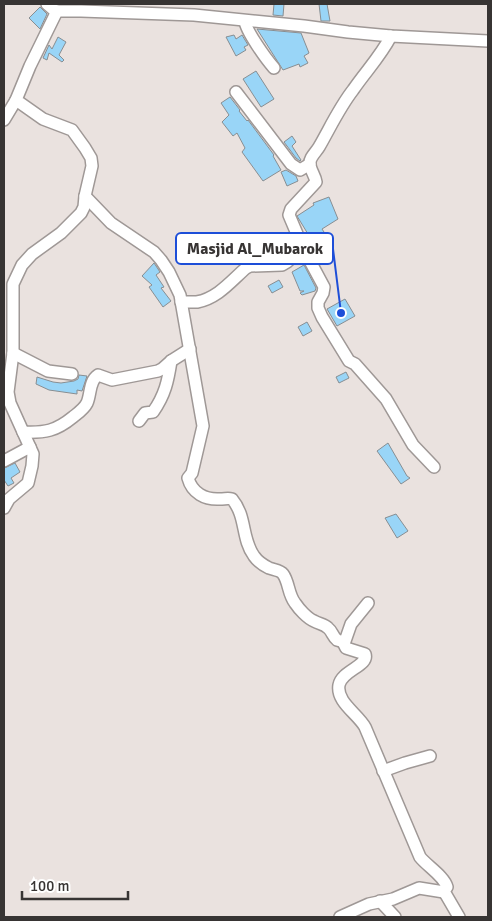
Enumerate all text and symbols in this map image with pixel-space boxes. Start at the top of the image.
callout: Masjid Al_Mubarok [176,233,333,264]
text: Masjid Al_Mubarok [187,239,324,259]
scale bar [22,868,129,900]
text: 100 m [30,877,70,895]

